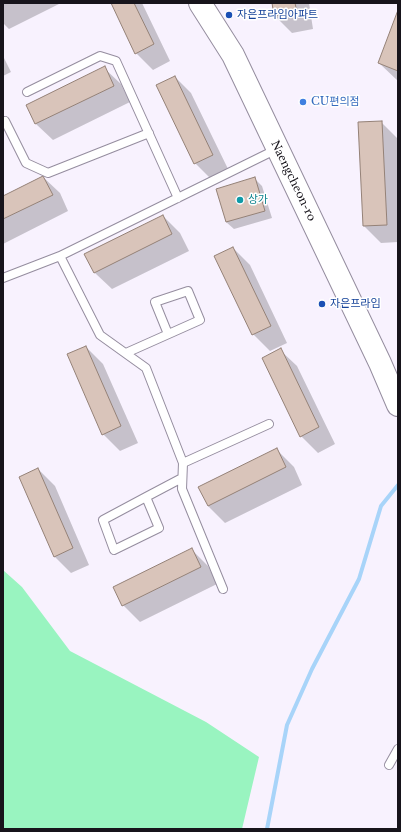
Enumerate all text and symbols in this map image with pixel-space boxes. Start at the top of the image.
place label: 자은프라임아파트 [237,8,318,22]
marker: 자은프라임아파트 [224,10,234,20]
place label: CU편의점 [311,95,360,109]
marker: CU편의점 [298,97,308,107]
street label: Naengcheon-ro [268,139,318,223]
place label: 상가 [248,193,268,207]
marker: 상가 [235,195,245,205]
place label: 자은프라임 [330,297,381,311]
marker: 자은프라임 [317,299,327,309]

